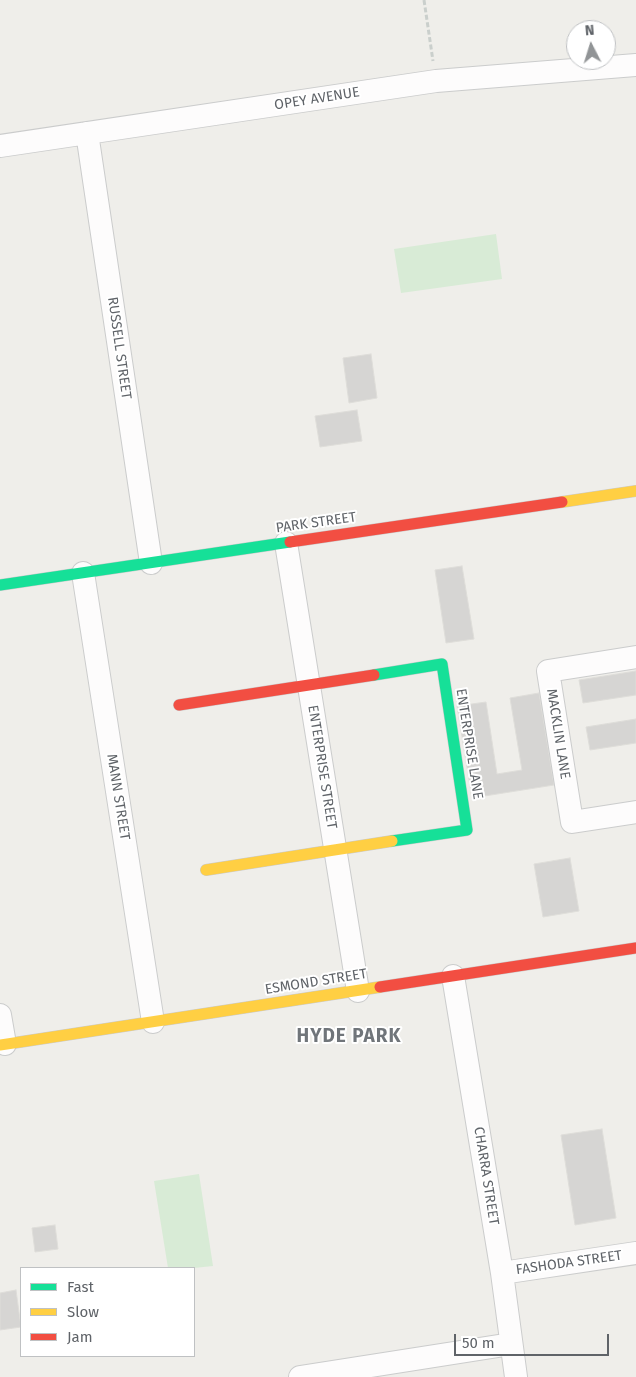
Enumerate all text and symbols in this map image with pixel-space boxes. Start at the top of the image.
north arrow [566,20,616,70]
text: N [584,22,595,39]
street label: OPEY AVENUE [273,84,361,114]
street label: RUSSELL STREET [104,296,134,400]
street label: PARK STREET [275,509,357,537]
street label: ENTERPRISE LANE [452,687,486,801]
street label: MACKLIN LANE [543,688,573,780]
street label: ENTERPRISE STREET [304,704,340,830]
street label: MANN STREET [103,753,133,841]
street label: ESMOND STREET [264,966,368,998]
district label: HYDE PARK [295,1026,403,1048]
street label: CHARRA STREET [470,1126,502,1226]
street label: FASHODA STREET [515,1247,623,1279]
legend [20,1267,195,1357]
text: Fast [67,1278,94,1296]
text: Slow [67,1303,99,1321]
scale bar [456,1324,611,1356]
text: Jam [67,1328,93,1346]
text: 50 m [462,1334,495,1352]

